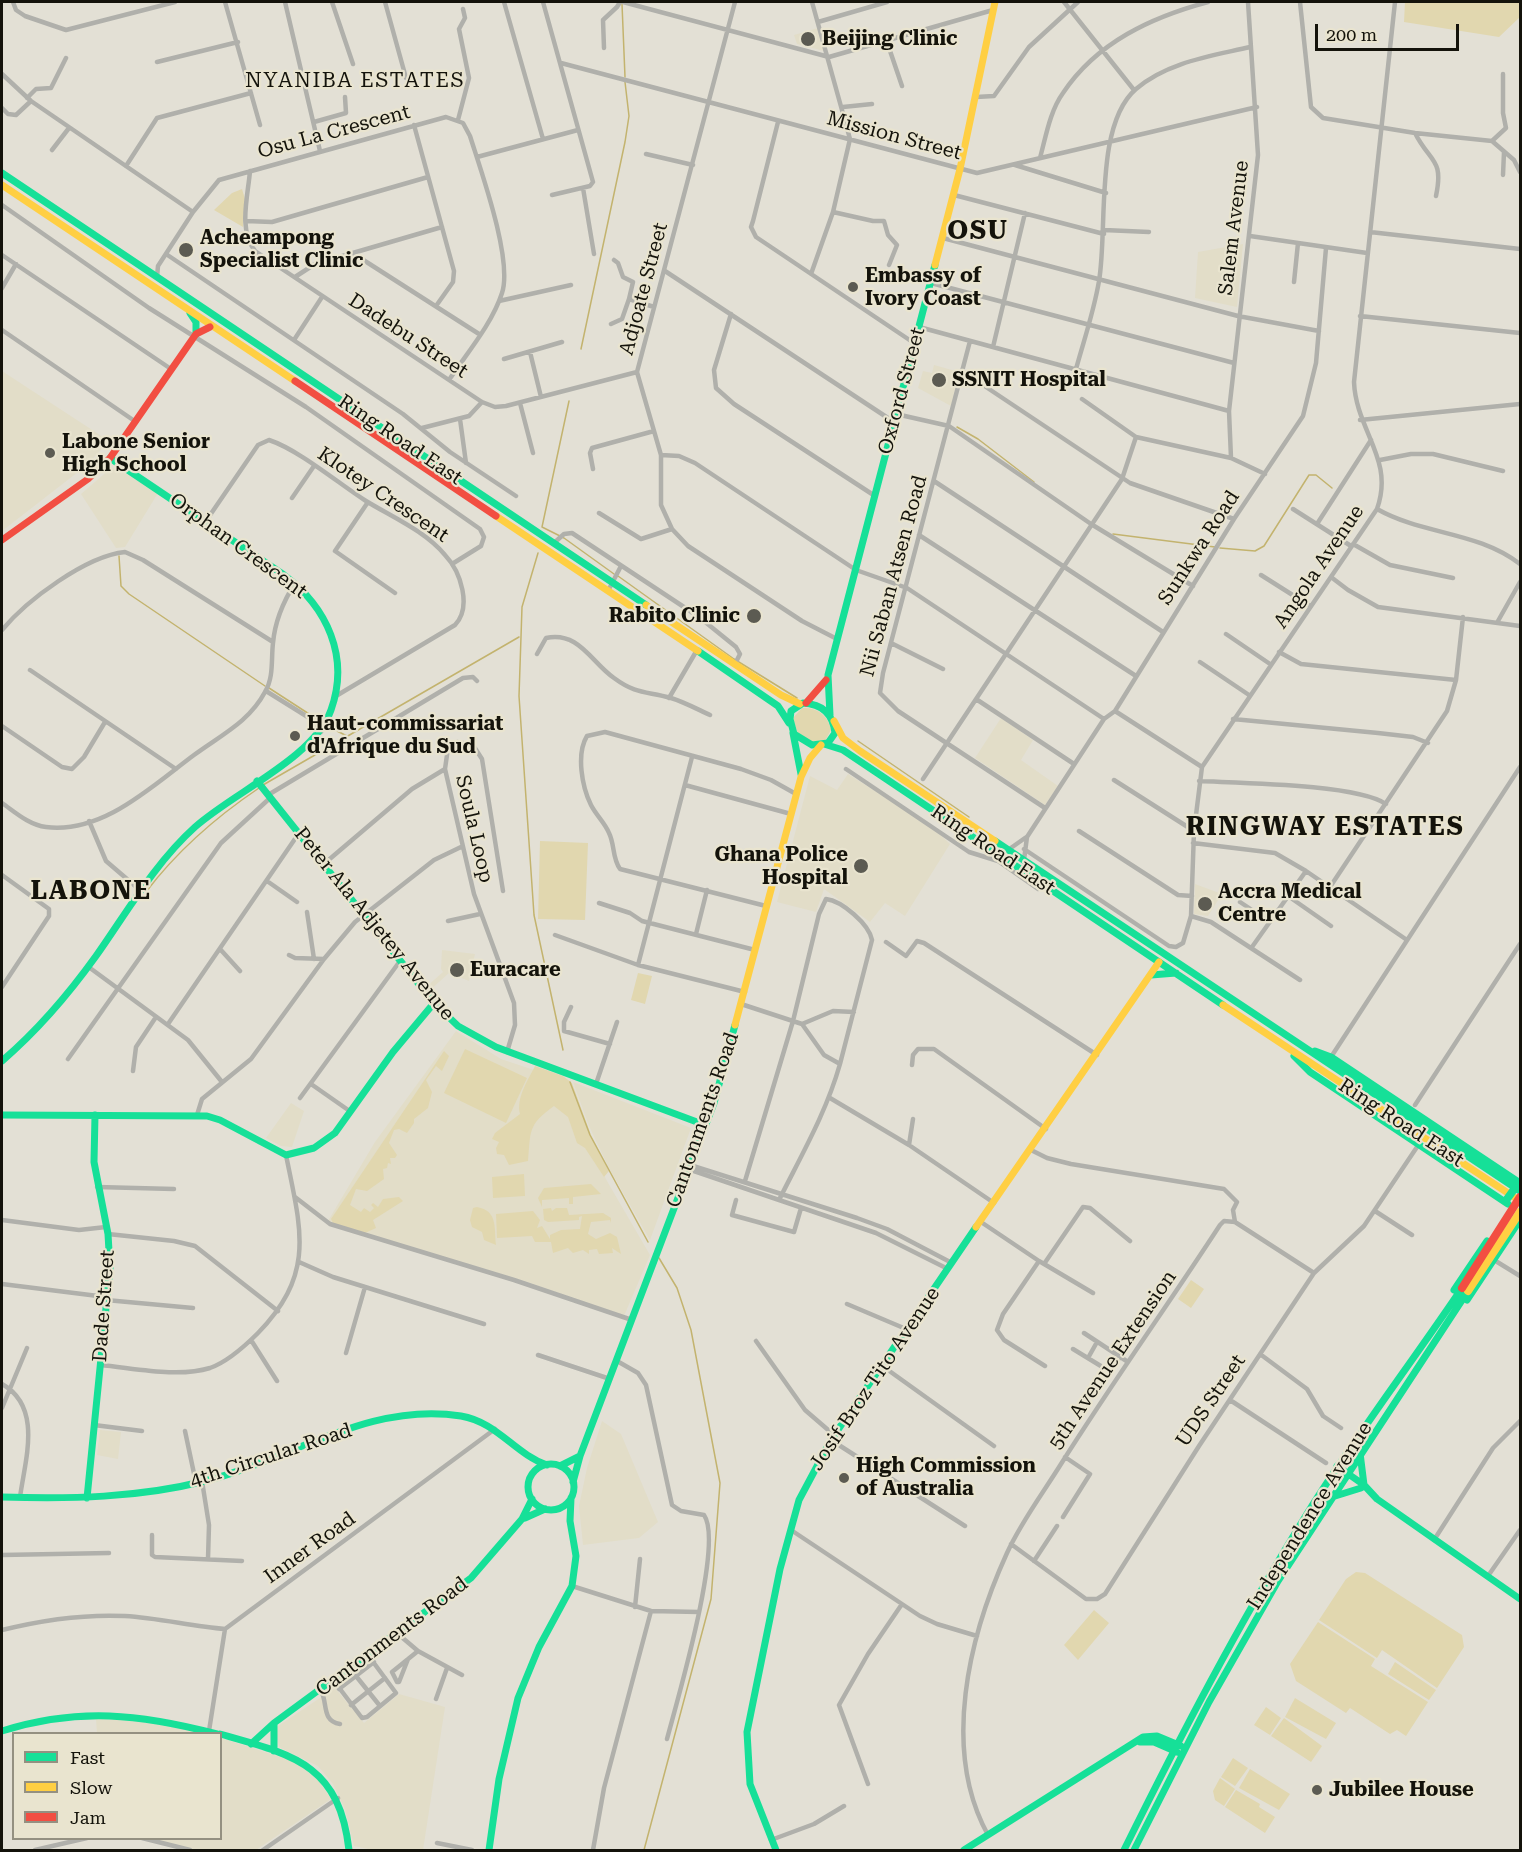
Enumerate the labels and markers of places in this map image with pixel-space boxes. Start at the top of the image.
place label: Beijing Clinic [822,27,958,51]
marker: Beijing Clinic [799,30,817,48]
place label: Acheampong Specialist Clinic [200,226,363,273]
marker: Acheampong Specialist Clinic [177,241,195,259]
place label: Embassy of Ivory Coast [865,264,981,311]
marker: Embassy of Ivory Coast [846,280,860,294]
place label: SSNIT Hospital [952,368,1106,392]
marker: SSNIT Hospital [930,371,948,389]
place label: Labone Senior High School [62,430,210,477]
marker: Labone Senior High School [43,446,57,460]
place label: Rabito Clinic [609,604,740,628]
marker: Rabito Clinic [745,607,763,625]
place label: Haut-commissariat d'Afrique du Sud [307,712,503,759]
marker: Haut-commissariat d'Afrique du Sud [288,729,302,743]
place label: Ghana Police Hospital [714,843,848,890]
marker: Ghana Police Hospital [852,857,870,875]
place label: Accra Medical Centre [1218,880,1362,927]
marker: Accra Medical Centre [1196,895,1214,913]
place label: Euracare [470,958,561,982]
marker: Euracare [448,961,466,979]
place label: High Commission of Australia [856,1454,1036,1501]
marker: High Commission of Australia [837,1471,851,1485]
place label: Jubilee House [1329,1778,1474,1802]
marker: Jubilee House [1310,1783,1324,1797]

